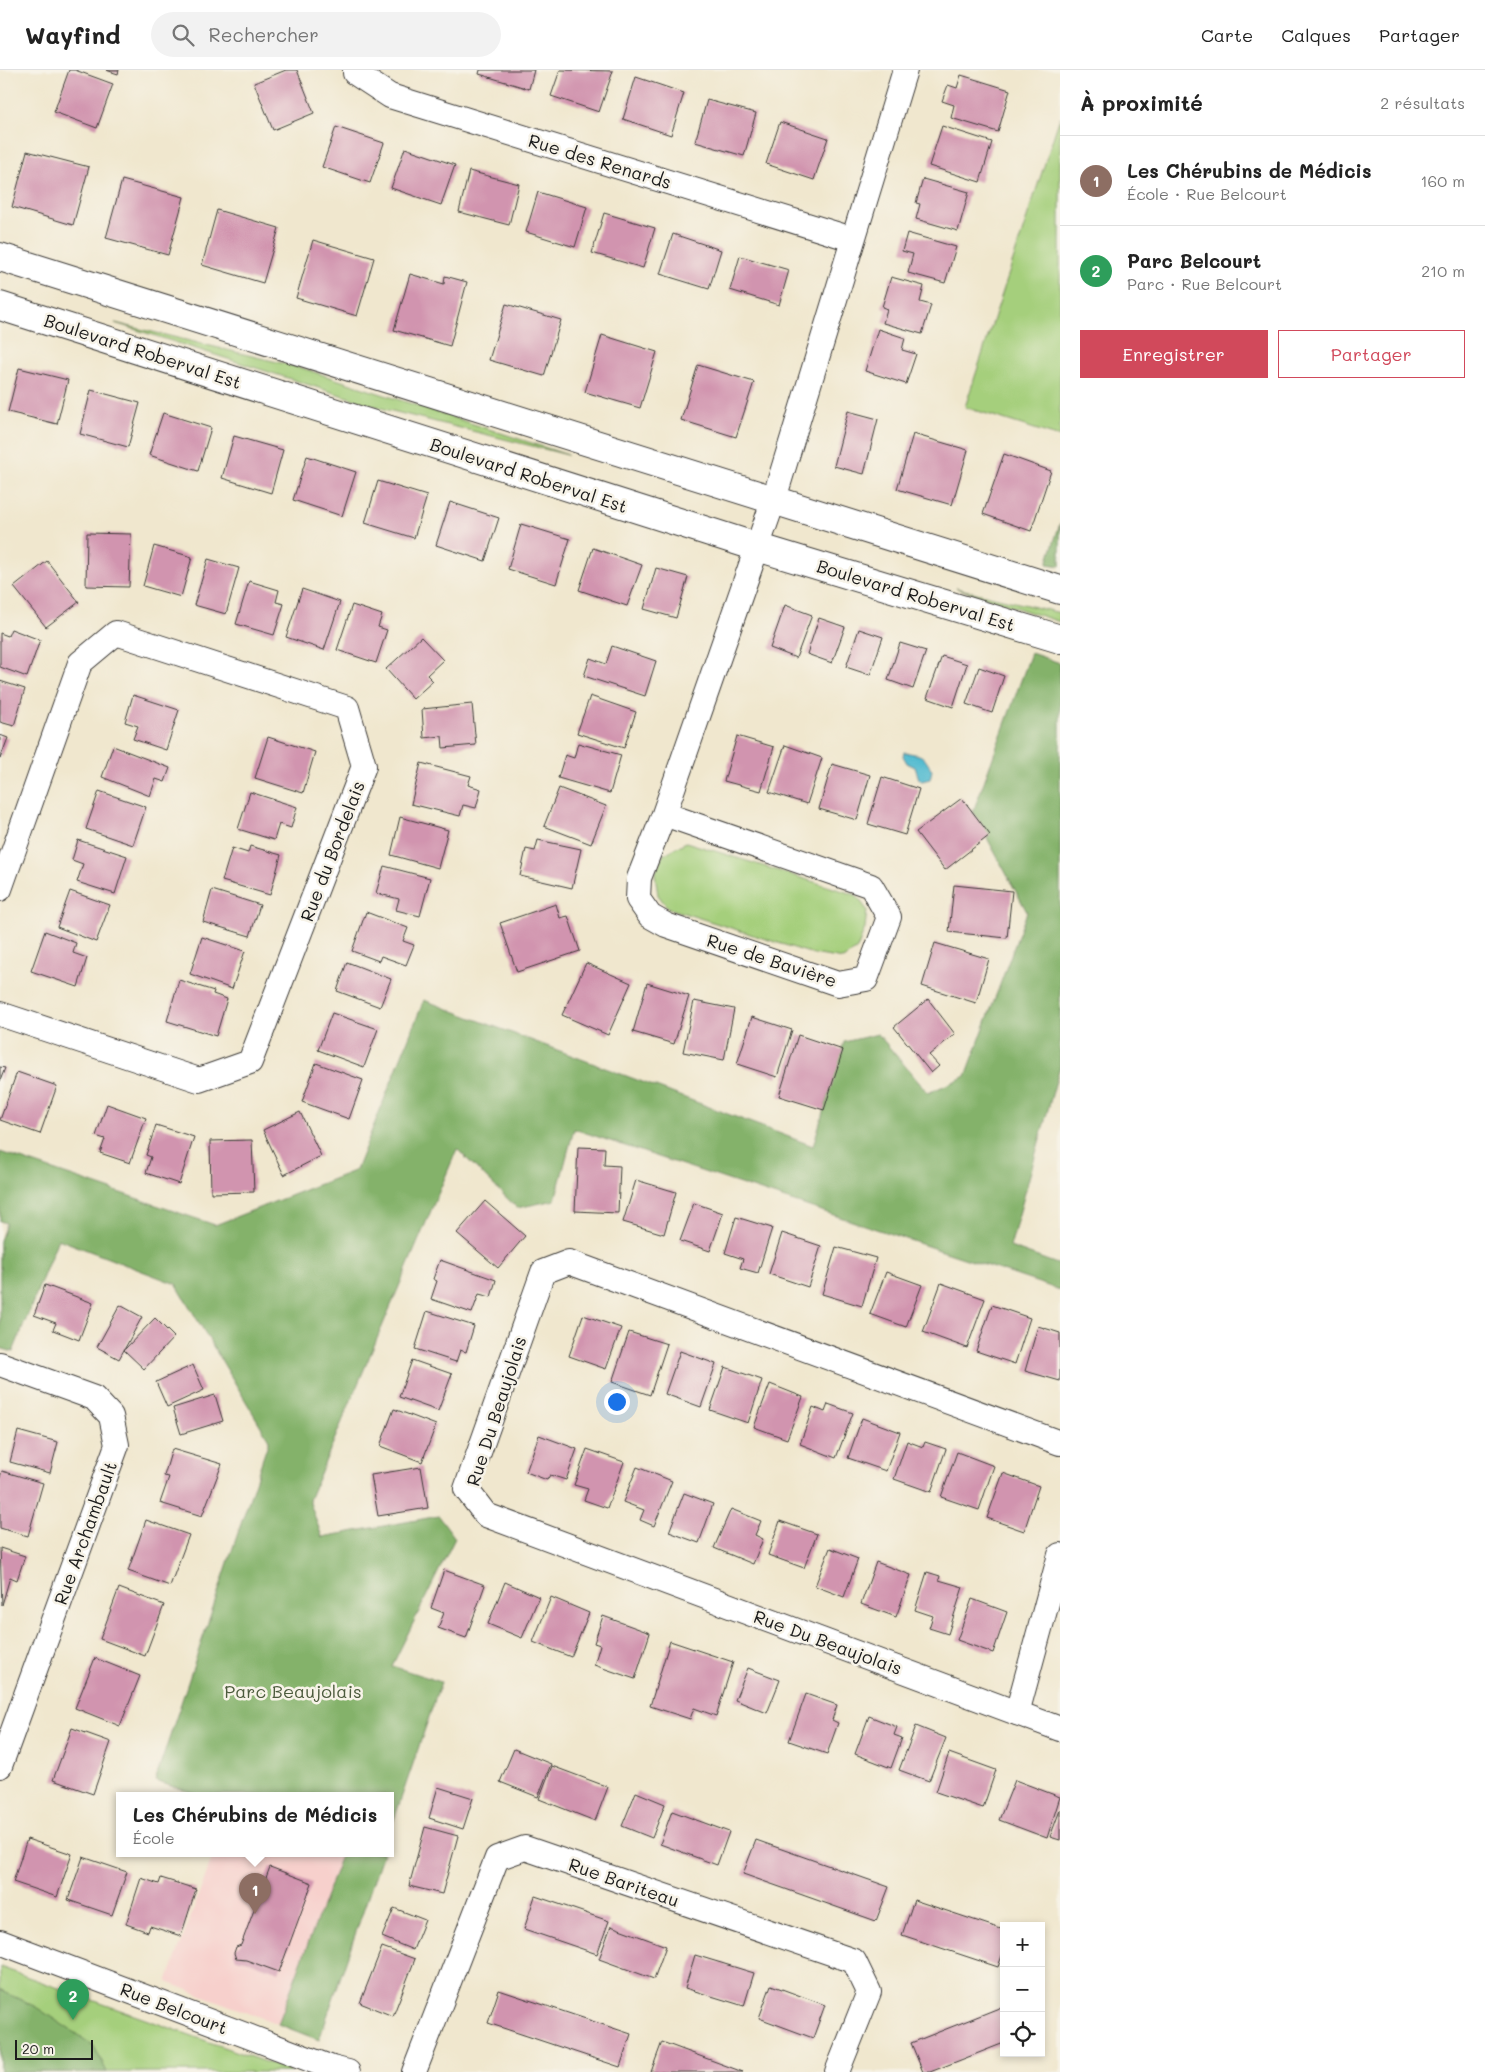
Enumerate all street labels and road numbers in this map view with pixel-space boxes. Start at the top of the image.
street label: Rue des Renards [526,128,674,194]
street label: Boulevard Roberval Est [41,308,245,394]
street label: Boulevard Roberval Est [427,432,631,518]
street label: Boulevard Roberval Est [814,553,1018,637]
street label: Rue du Bordelais [294,777,370,925]
street label: Rue de Bavière [704,928,840,992]
street label: Rue Du Beaujolais [460,1333,532,1489]
street label: Rue Archambault [48,1458,122,1608]
street label: Rue Du Beaujolais [750,1604,906,1680]
street label: Rue Bariteau [566,1852,682,1912]
street label: Rue Belcourt [117,1977,231,2039]

